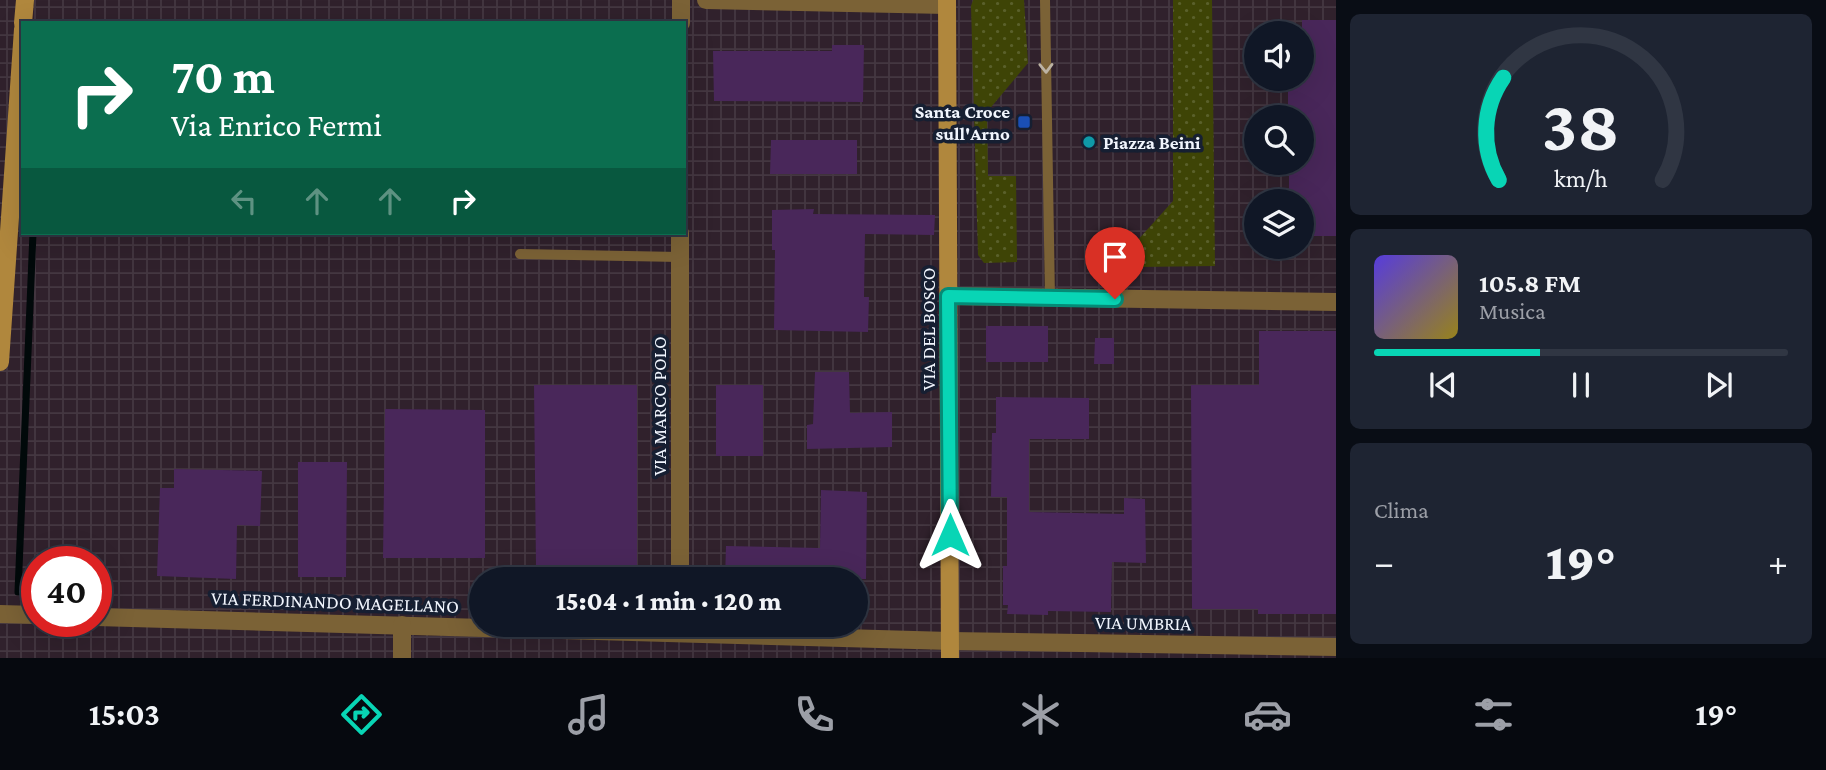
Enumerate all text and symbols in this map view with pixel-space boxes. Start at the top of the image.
map controls [1244,21,1314,259]
button: sound [1244,21,1314,91]
icon: right [56,49,147,140]
text: 70 m [171,49,275,104]
one-way arrow [1038,63,1054,74]
text: 38 [1542,86,1620,167]
place label: Santa Croce sull'Arno [915,101,1010,144]
button: search [1244,105,1314,175]
text: Via Enrico Fermi [171,107,382,143]
marker: Santa Croce sull'Arno [1016,114,1032,130]
place label: Piazza Beini [1103,132,1201,153]
marker: Piazza Beini [1081,134,1097,150]
text: km/h [1554,165,1608,192]
icon: left [225,182,263,220]
icon: ahead [298,182,336,220]
icon: ahead [371,182,409,220]
icon: right [444,182,482,220]
button: layers [1244,189,1314,259]
pin [1085,227,1145,299]
icon: arrive [1096,238,1134,276]
street label: VIA DEL BOSCO [918,268,939,390]
text: 105.8 FM [1479,269,1581,298]
text: Musica [1479,298,1546,324]
street label: VIA MARCO POLO [649,336,670,476]
icon: previous [1424,366,1462,404]
icon: pause [1562,366,1600,404]
icon: next [1700,366,1738,404]
text: Clima [1374,497,1429,523]
position arrow [913,498,987,572]
text: 19° [1546,532,1616,590]
text: − [1374,541,1394,583]
text: + [1768,541,1788,583]
speed limit sign: 40 [21,546,112,637]
street label: VIA FERDINANDO MAGELLANO [211,587,459,617]
text: 15:04 · 1 min · 120 m [556,587,781,616]
street label: VIA UMBRIA [1095,612,1192,634]
icon: directions [337,690,386,739]
icon: music [564,690,613,739]
icon: phone [790,690,839,739]
icon: climate [1016,690,1065,739]
icon: car [1243,690,1292,739]
icon: filters [1469,690,1518,739]
text: 15:03 [89,696,160,732]
text: 19° [1695,696,1737,732]

